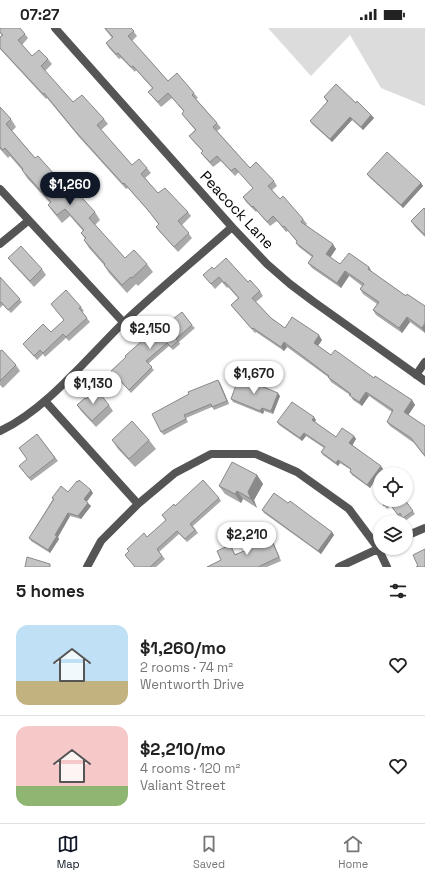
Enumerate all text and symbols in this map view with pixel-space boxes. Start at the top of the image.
text: 07:27 [20,5,59,24]
street label: Peacock Lane [196,167,279,253]
pin: $1,260 [37,172,103,206]
text: $1,260 [49,176,91,193]
pin: $2,150 [117,316,183,350]
text: $2,150 [130,320,170,337]
pin: $1,670 [221,361,287,395]
text: $1,670 [234,365,274,382]
pin: $1,130 [60,371,126,405]
text: $1,130 [73,375,113,392]
map controls [373,467,413,555]
button: locate [373,467,413,507]
button: layers [373,515,413,555]
pin: $2,210 [214,522,280,556]
text: $2,210 [226,526,268,543]
text: 5 homes [16,580,85,602]
icon: filters [387,580,409,602]
text: $1,260/mo [140,637,226,659]
icon: home [48,641,96,689]
icon: heart [387,654,409,676]
text: 2 rooms · 74 m² [140,659,233,676]
text: Wentworth Drive [140,676,244,693]
text: $2,210/mo [140,738,226,760]
icon: home [48,742,96,790]
icon: heart [387,755,409,777]
text: 4 rooms · 120 m² [140,760,240,777]
text: Valiant Street [140,777,226,794]
tab: Map [57,833,80,871]
tab: Saved [193,833,225,871]
tab: Home [338,833,368,871]

